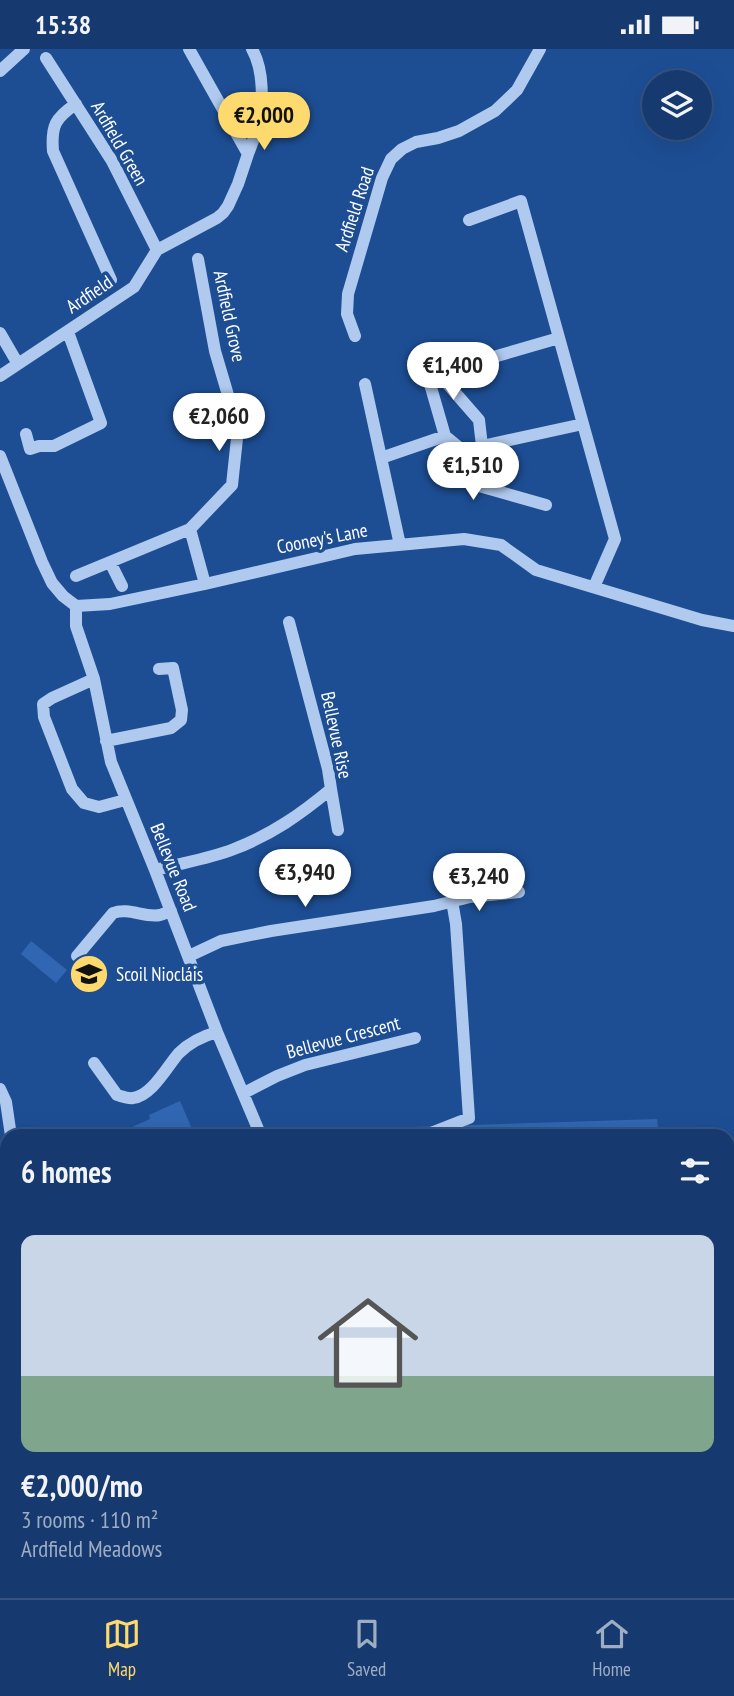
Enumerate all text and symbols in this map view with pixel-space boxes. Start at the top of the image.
text: 15:38 [35,8,91,41]
map controls [642,70,712,140]
button: layers [642,70,712,140]
pin: €2,000 [207,92,321,152]
street label: Ardfield Green [86,96,154,190]
text: €2,000 [234,100,294,129]
street label: Ardfield Road [329,164,379,254]
street label: Ardfield Grove [209,268,251,364]
street label: Ardfield [61,270,117,318]
pin: €1,400 [396,343,510,402]
text: €1,400 [423,350,483,379]
pin: €2,060 [162,393,276,453]
text: €2,060 [189,401,249,430]
pin: €1,510 [416,442,530,502]
text: €1,510 [443,450,503,479]
street label: Cooney's Lane [275,517,370,559]
street label: Bellevue Rise [316,689,358,781]
street label: Bellevue Road [145,819,203,915]
pin: €3,940 [248,849,362,909]
pin: €3,240 [422,853,536,913]
text: €3,940 [275,857,335,886]
text: €3,240 [449,861,509,890]
school or university icon: Scoil Niocláis [68,953,110,995]
place label: Scoil Niocláis [116,962,203,986]
street label: Bellevue Crescent [284,1010,403,1064]
text: 6 homes [21,1152,112,1191]
icon: filters [676,1152,714,1190]
icon: home [305,1280,431,1406]
text: €2,000/mo [21,1466,143,1505]
text: 3 rooms · 110 m² [21,1505,158,1534]
text: Ardfield Meadows [21,1534,162,1563]
tab: Map [103,1615,141,1681]
tab: Saved [347,1615,386,1681]
tab: Home [592,1615,631,1681]

